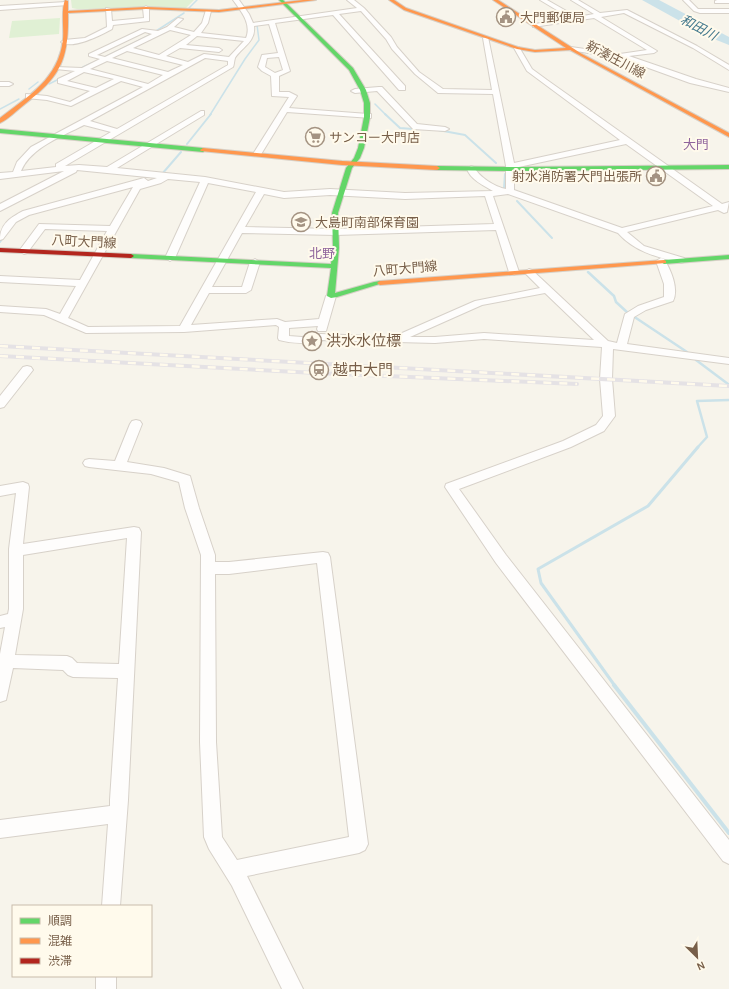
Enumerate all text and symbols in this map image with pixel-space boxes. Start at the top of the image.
public building icon: 大門郵便局 [495,6,517,28]
place label: 大門郵便局 [520,10,585,25]
water label: 和田川 [678,12,721,44]
street label: 新湊庄川線 [584,38,648,81]
supermarket icon: サンコー大門店 [304,126,326,148]
place label: サンコー大門店 [329,130,420,145]
district label: 大門 [683,137,709,152]
public building icon: 射水消防署大門出張所 [645,165,667,187]
place label: 射水消防署大門出張所 [512,169,642,184]
school or university icon: 大島町南部保育園 [290,211,312,233]
place label: 大島町南部保育園 [315,215,419,230]
street label: 八町大門線 [51,232,117,251]
district label: 北野 [309,246,335,261]
street label: 八町大門線 [372,258,438,279]
place icon: 洪水水位標 [301,330,323,352]
place label: 洪水水位標 [326,332,401,350]
station icon: 越中大門 [308,359,330,381]
place label: 越中大門 [332,361,393,379]
legend [12,905,152,977]
text: 順調 [48,914,72,928]
text: 混雑 [48,934,72,948]
north arrow [677,937,717,977]
text: 渋滞 [48,954,72,968]
text: N [695,958,707,973]

